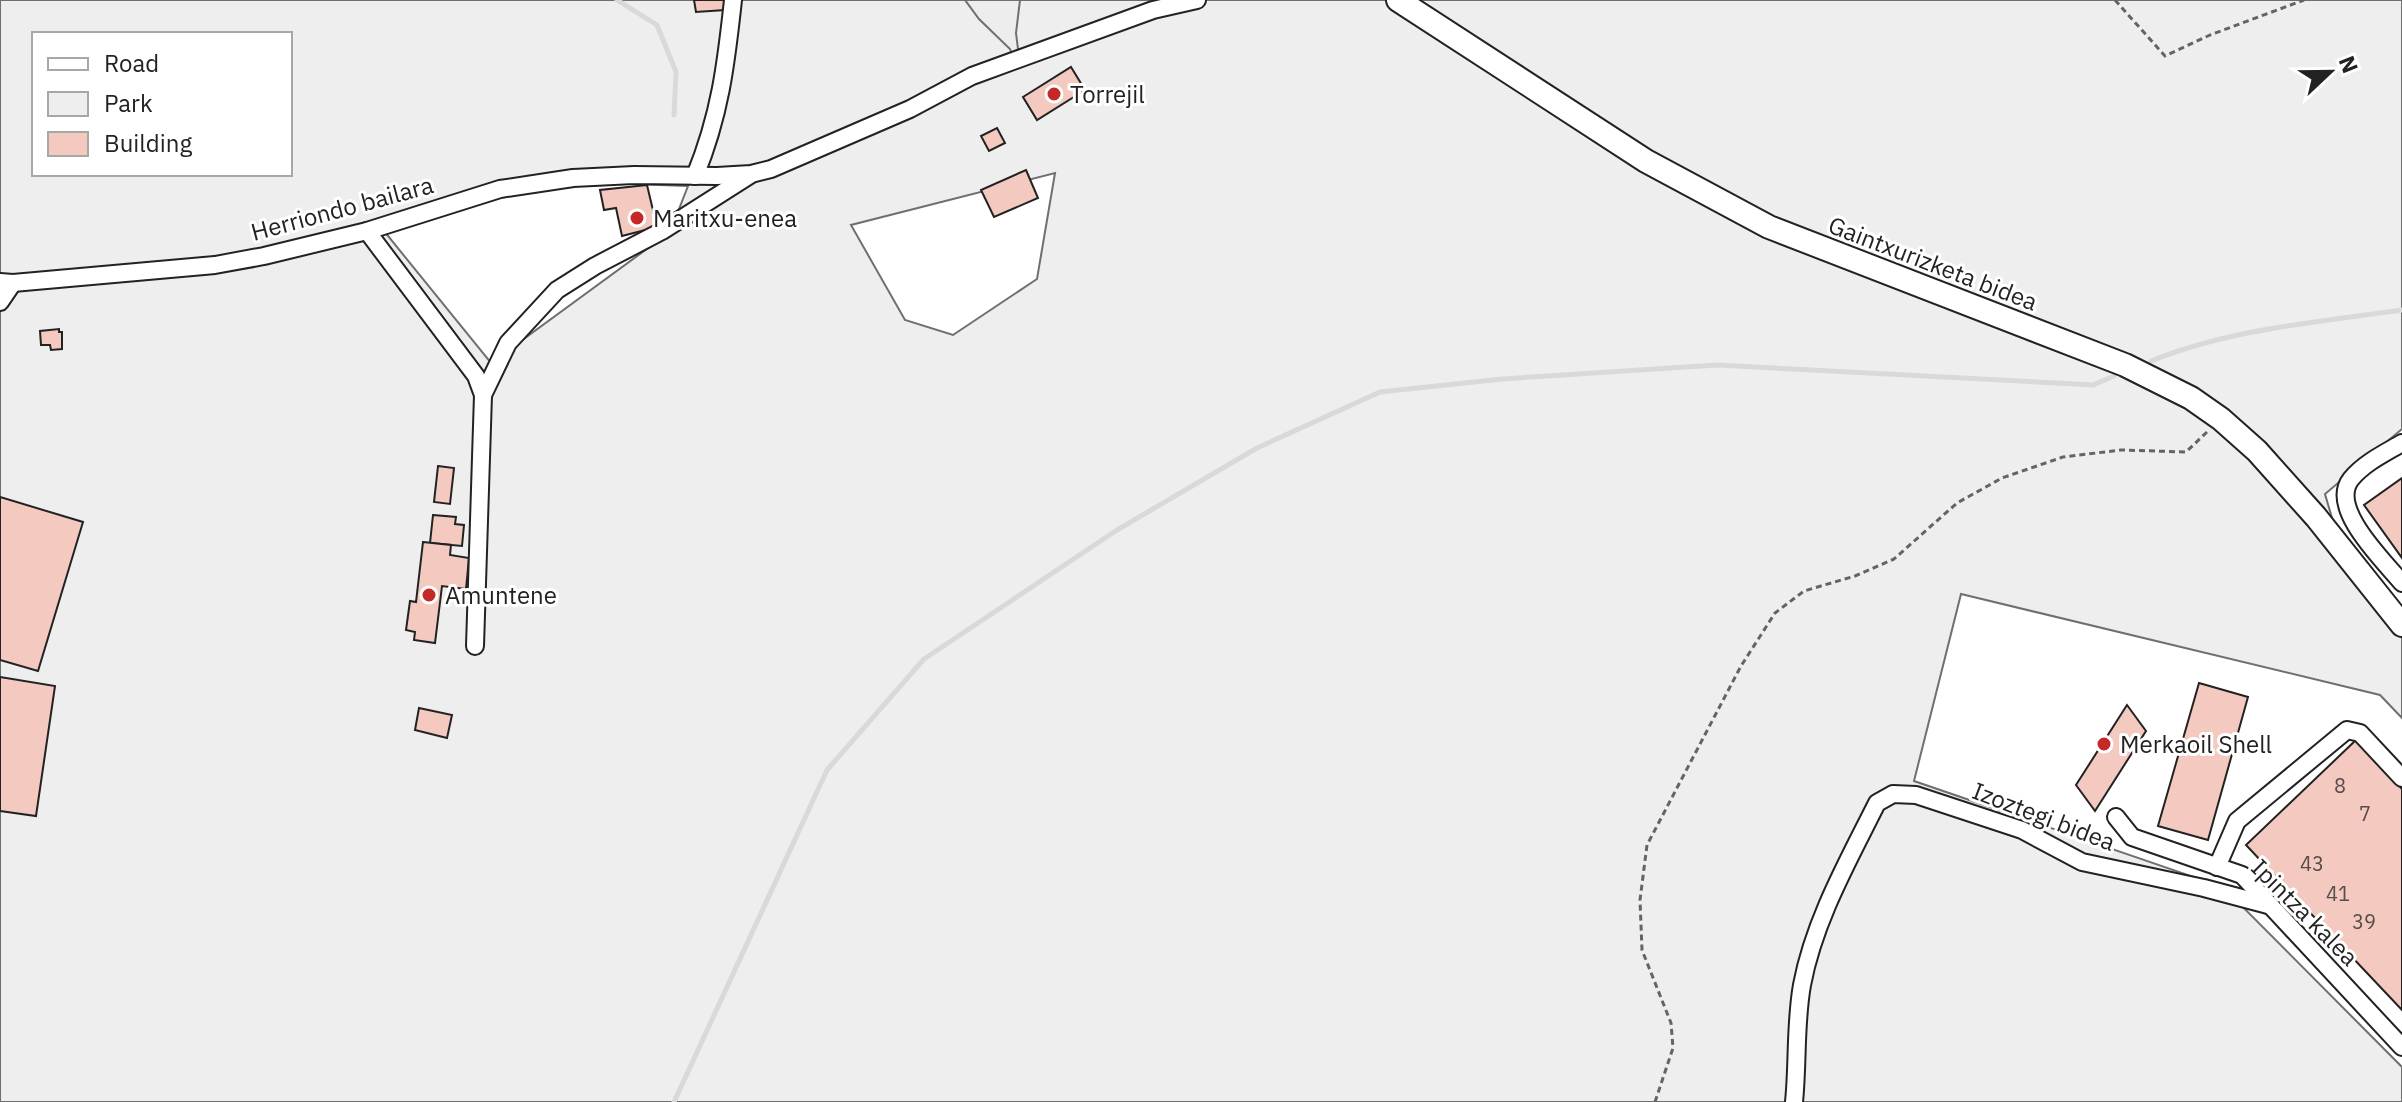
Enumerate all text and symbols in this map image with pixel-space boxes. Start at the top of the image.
legend [32,32,292,176]
north arrow [2290,32,2370,112]
text: Road [104,47,159,79]
text: N [2333,52,2365,77]
place label: Torrejil [1070,78,1145,110]
marker: Torrejil [1045,85,1063,103]
text: Park [104,87,153,119]
text: Building [104,127,192,159]
street label: Herriondo bailara [247,168,437,248]
place label: Maritxu-enea [653,202,797,234]
street label: Gaintxurizketa bidea [1824,208,2042,318]
marker: Maritxu-enea [628,209,646,227]
place label: Amuntene [445,579,557,611]
marker: Amuntene [420,586,438,604]
place label: Merkaoil Shell [2120,728,2272,760]
marker: Merkaoil Shell [2095,735,2113,753]
house number: 8 [2334,772,2346,799]
street label: Izoztegi bidea [1968,774,2120,858]
house number: 7 [2359,800,2371,827]
house number: 43 [2300,850,2324,877]
street label: Ipintza kalea [2245,852,2366,973]
house number: 41 [2326,880,2350,907]
house number: 39 [2352,908,2376,935]

